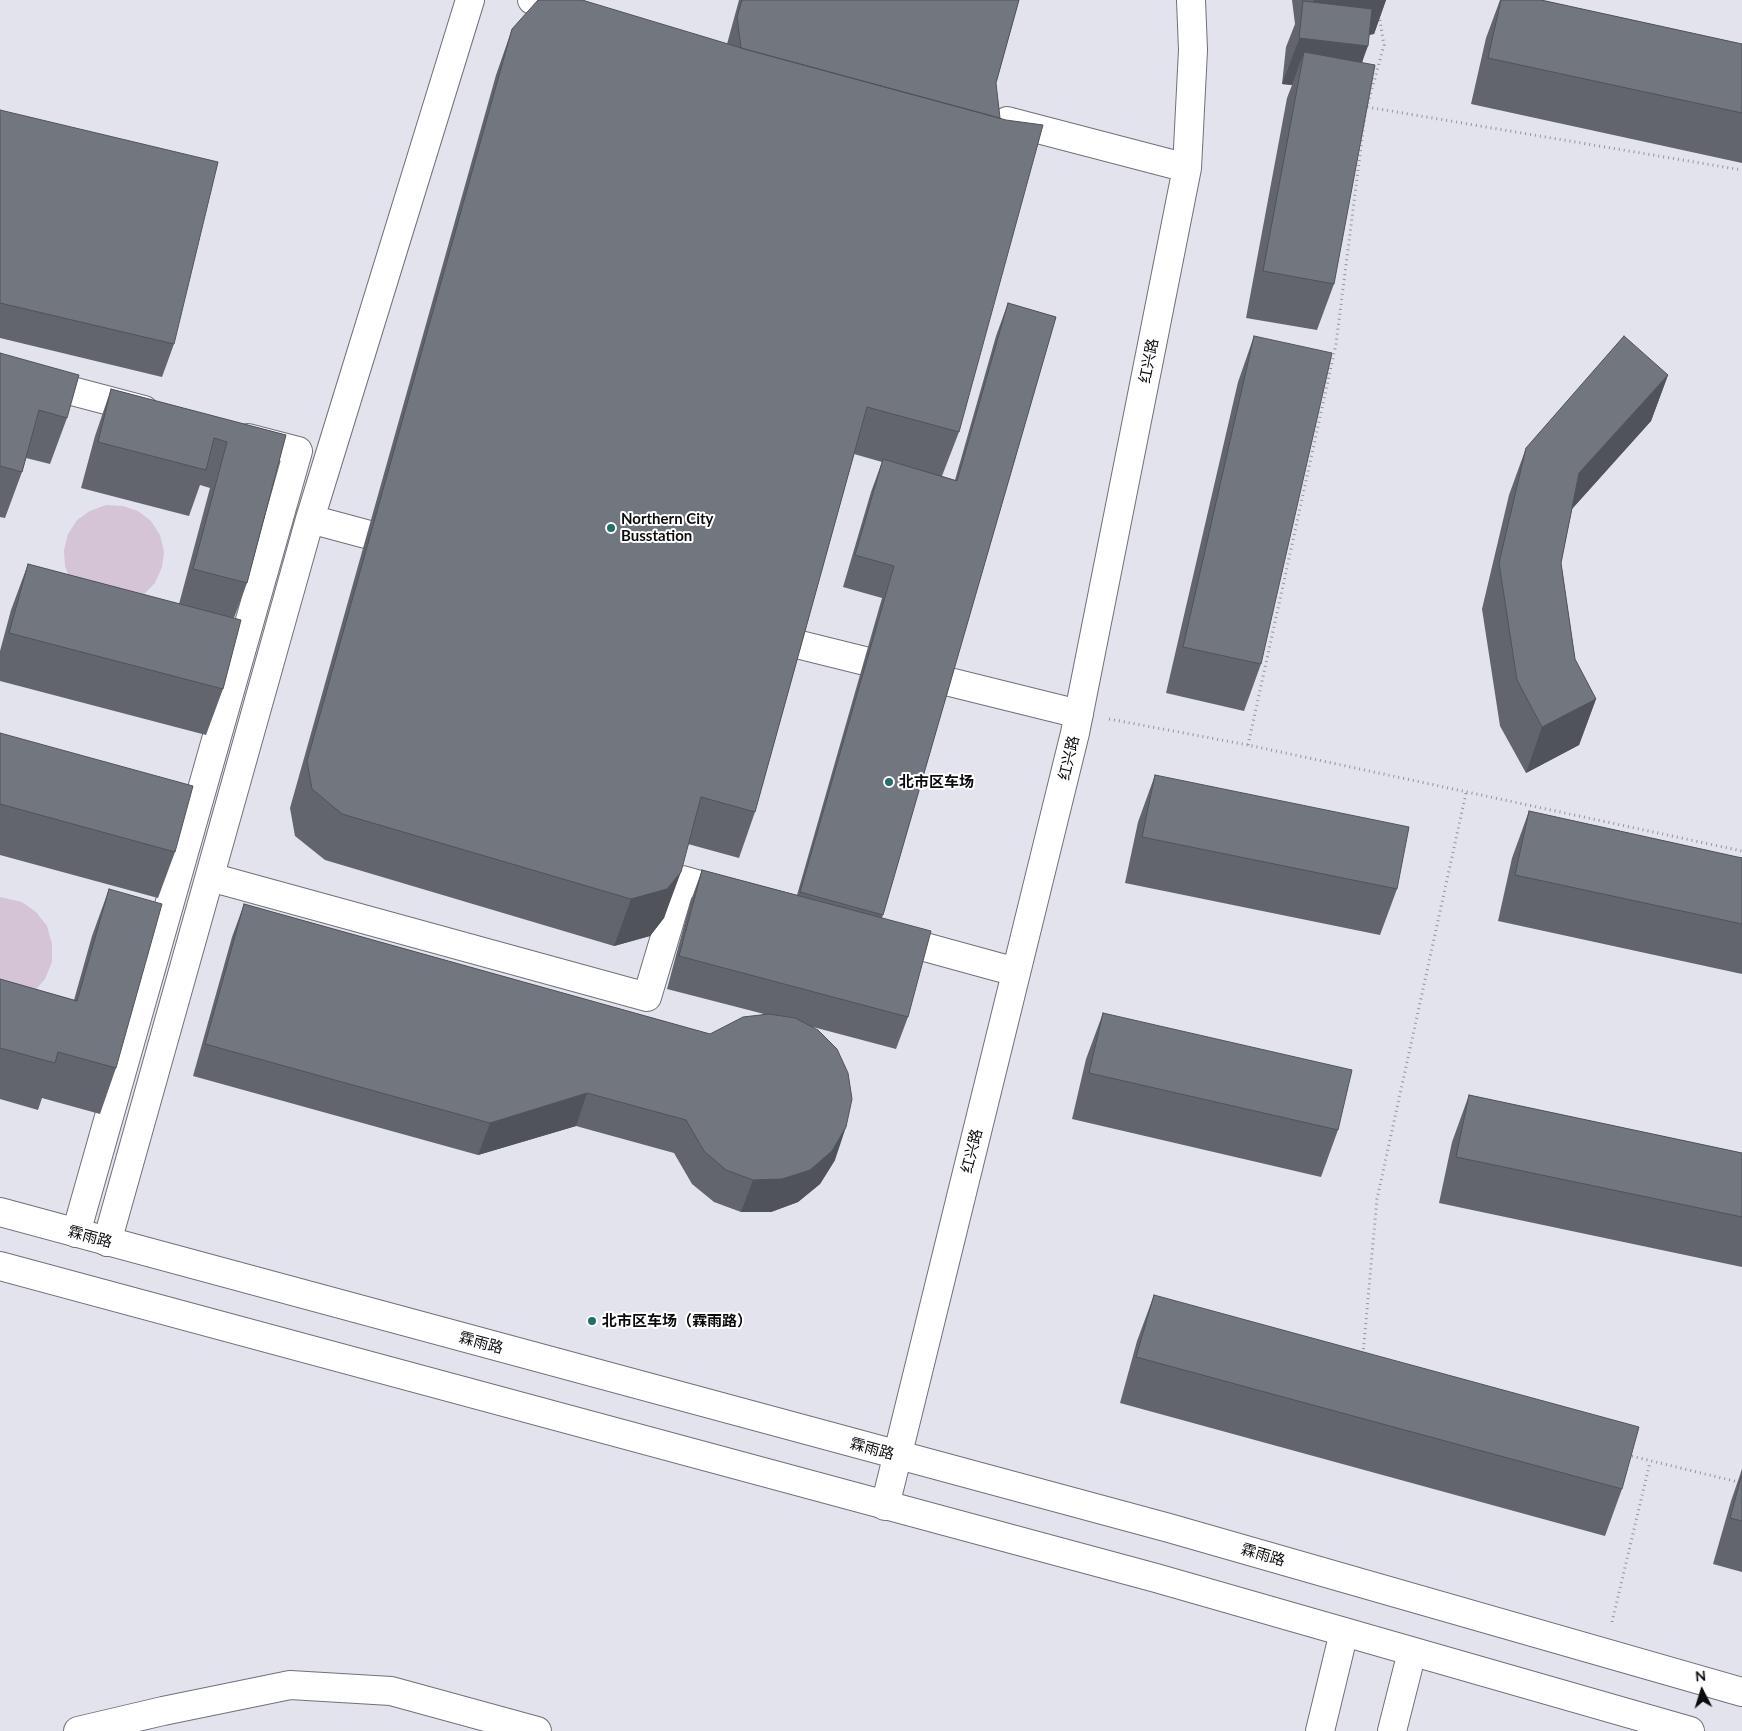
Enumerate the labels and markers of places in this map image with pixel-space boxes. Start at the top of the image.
place label: Northern City Busstation [621,510,714,545]
marker: Northern City Busstation [605,522,617,534]
place label: 北市区车场 [899,773,974,791]
marker: 北市区车场 [883,776,895,788]
place label: 北市区车场（霖雨路） [602,1312,752,1330]
marker: 北市区车场（霖雨路） [586,1315,598,1327]

